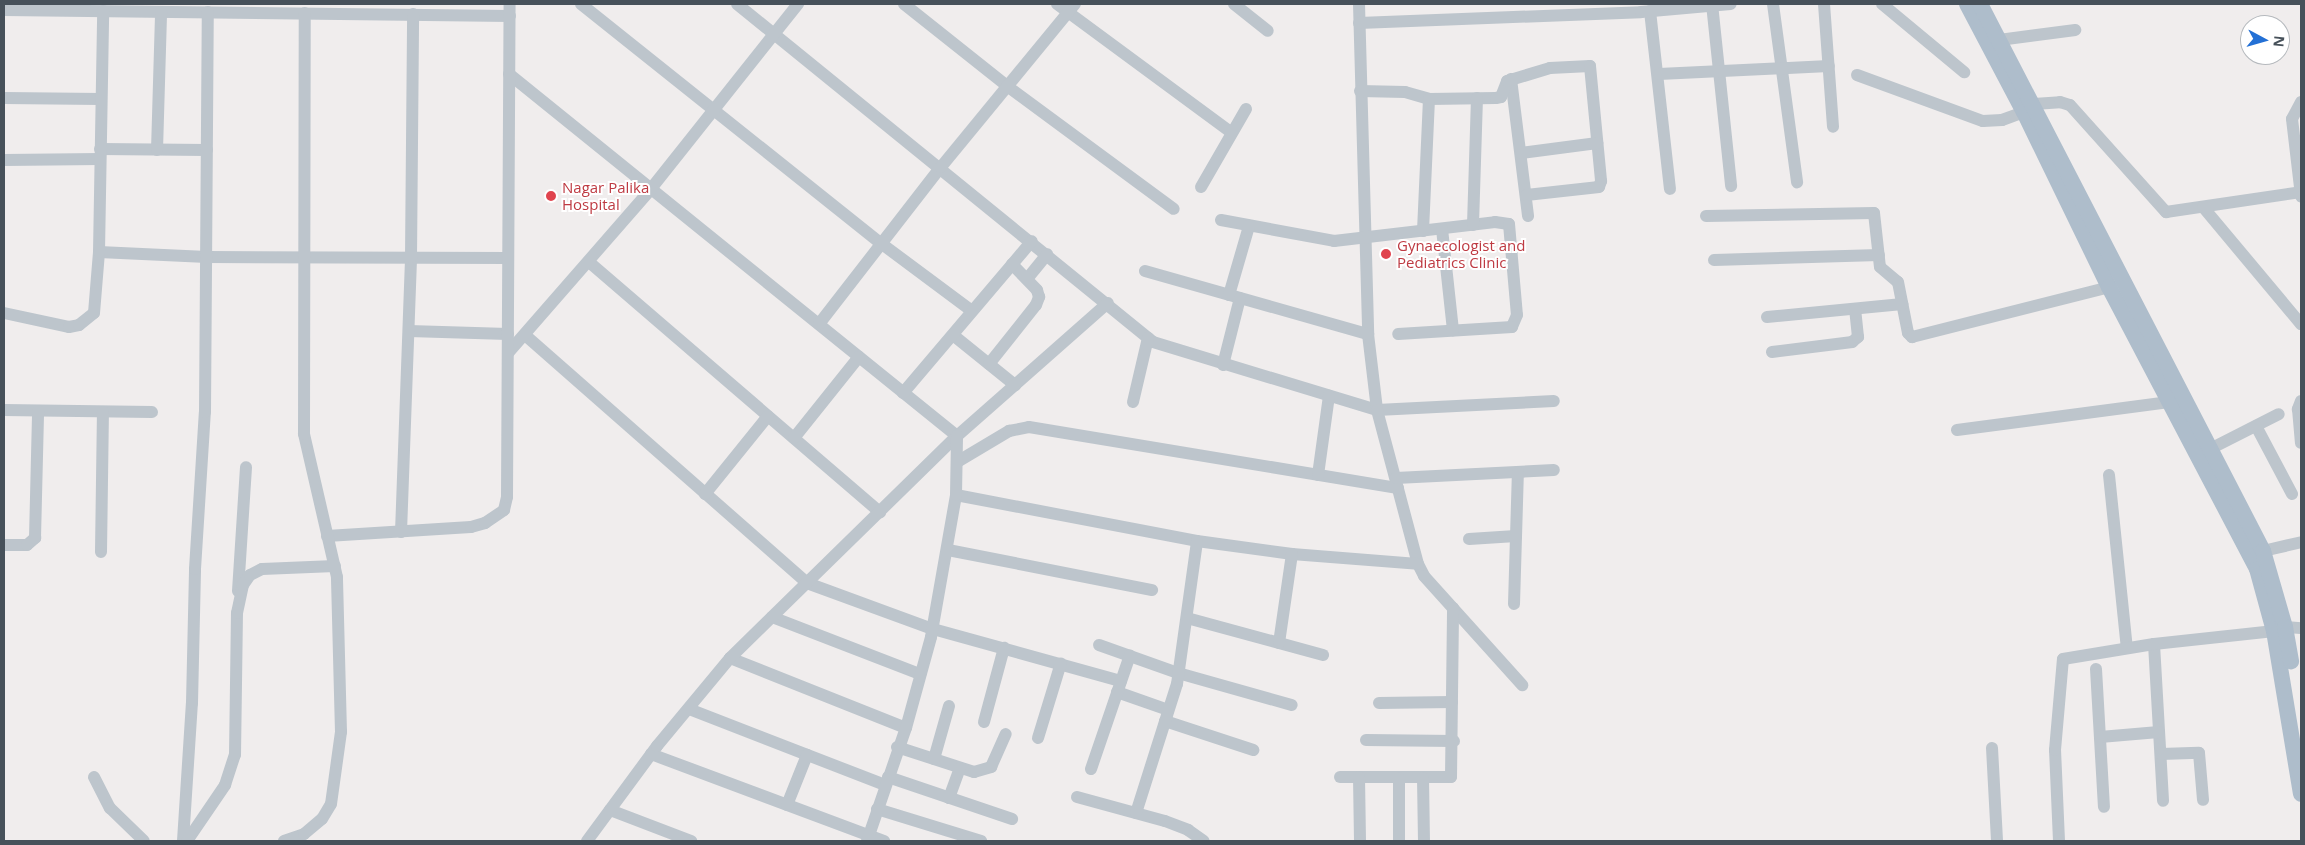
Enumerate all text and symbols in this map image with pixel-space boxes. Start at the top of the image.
north arrow [2240,15,2290,65]
text: N [2269,35,2289,48]
place label: Nagar Palika Hospital [562,178,649,213]
marker: Nagar Palika Hospital [544,189,558,203]
place label: Gynaecologist and Pediatrics Clinic [1397,236,1525,271]
marker: Gynaecologist and Pediatrics Clinic [1379,247,1393,261]

